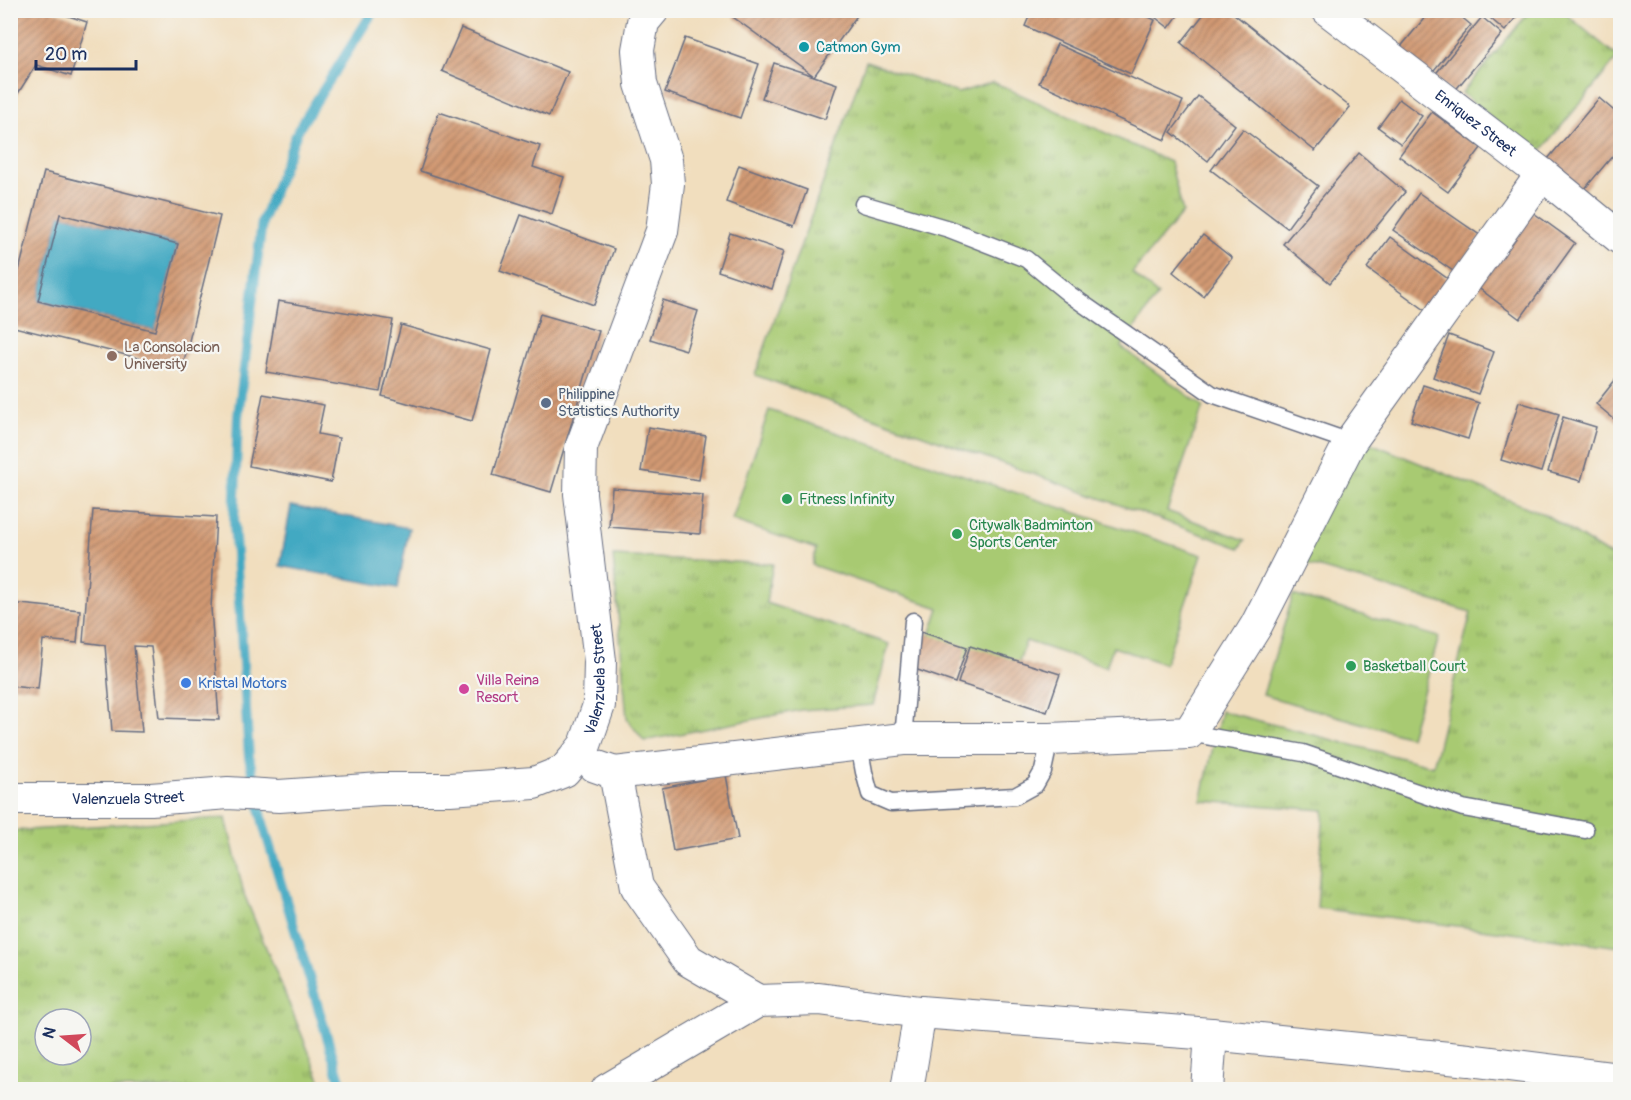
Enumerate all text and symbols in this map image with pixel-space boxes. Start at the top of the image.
scale bar [36,33,136,71]
place label: Catmon Gym [816,38,900,57]
marker: Catmon Gym [797,40,811,54]
text: 20 m [45,43,87,66]
street label: Enriquez Street [1431,86,1521,161]
place label: La Consolacion University [124,338,220,374]
marker: La Consolacion University [105,349,119,363]
place label: Philippine Statistics Authority [558,385,680,421]
marker: Philippine Statistics Authority [539,396,553,410]
place label: Fitness Infinity [799,490,895,509]
marker: Fitness Infinity [780,492,794,506]
place label: Citywalk Badminton Sports Center [969,516,1093,552]
marker: Citywalk Badminton Sports Center [950,527,964,541]
street label: Valenzuela Street [580,622,610,738]
place label: Basketball Court [1363,657,1467,676]
marker: Basketball Court [1344,659,1358,673]
place label: Villa Reina Resort [476,671,539,707]
place label: Kristal Motors [198,674,287,693]
marker: Kristal Motors [179,676,193,690]
marker: Villa Reina Resort [457,682,471,696]
street label: Valenzuela Street [72,787,186,809]
north arrow [33,1007,93,1067]
text: N [38,1025,61,1041]

